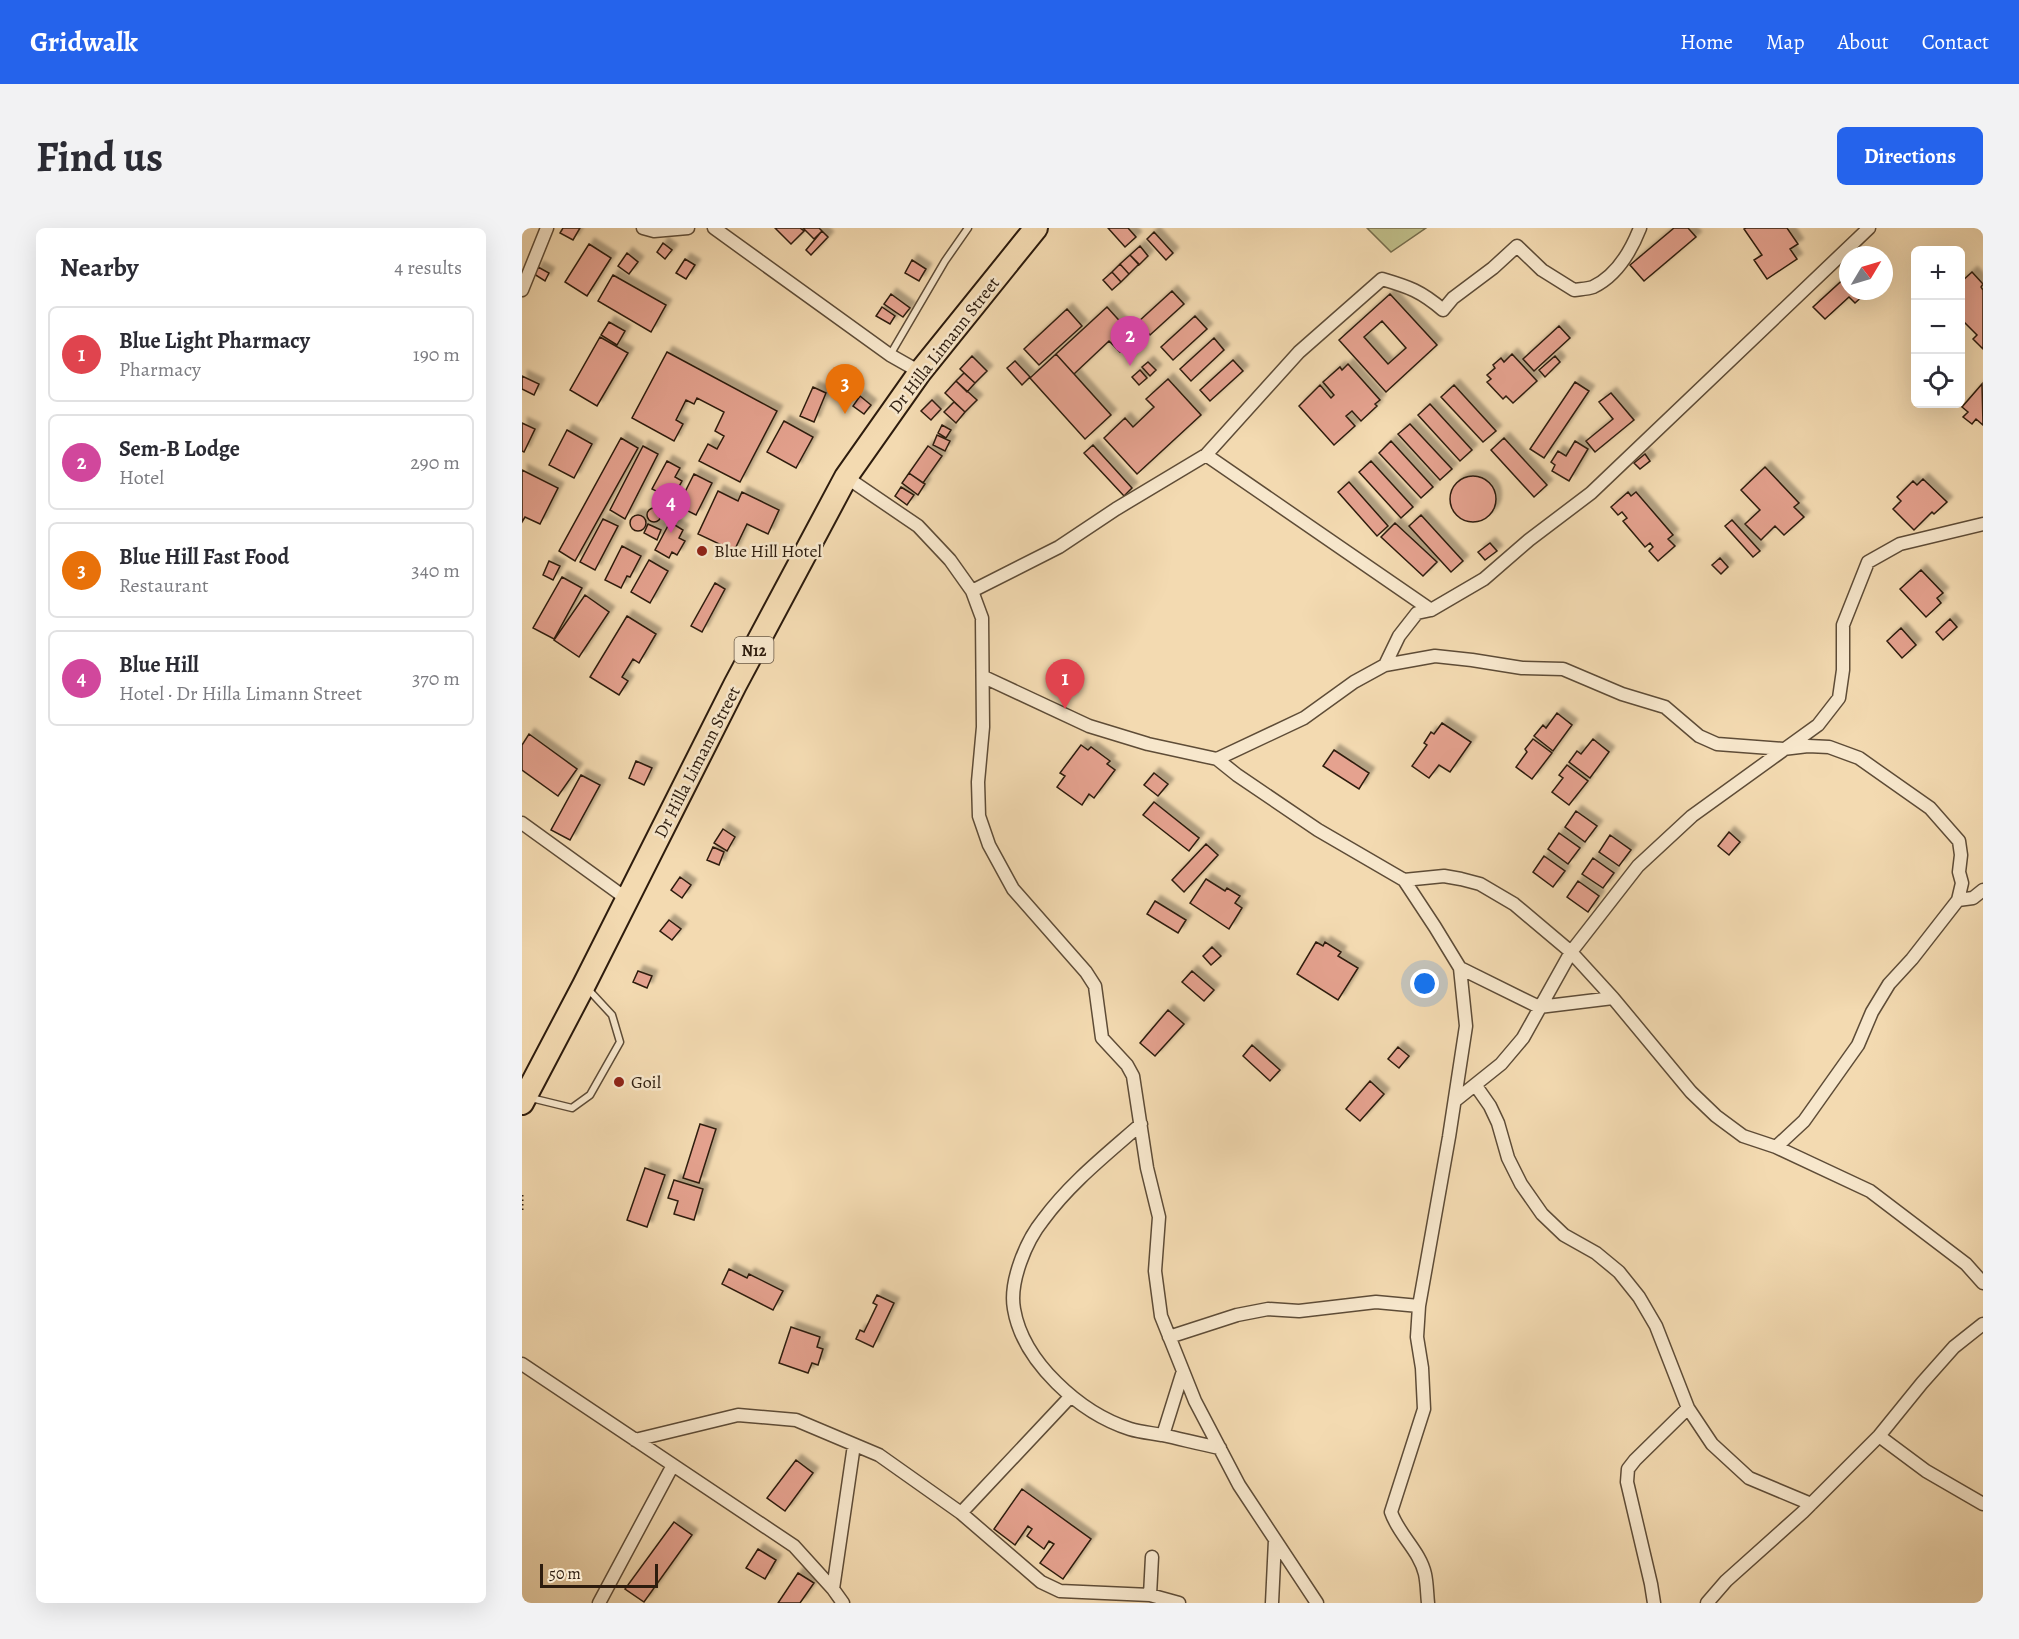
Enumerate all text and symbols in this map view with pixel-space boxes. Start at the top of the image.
text: Gridwalk [30,23,138,61]
text: Home [1680,28,1733,56]
text: Map [1766,28,1804,56]
text: About [1837,28,1889,56]
text: Contact [1922,28,1989,56]
button: Directions [1837,127,1983,185]
text: Find us [36,128,163,185]
north arrow [1839,246,1893,300]
map controls [1911,246,1965,408]
button: + [1911,246,1965,300]
text: Nearby [60,250,139,285]
text: 4 results [394,254,462,281]
street label: Dr Hilla Limann Street [883,272,1005,418]
button: − [1911,300,1965,354]
pin: 2 [1110,316,1150,366]
text: Blue Light Pharmacy [119,326,310,356]
text: 1 [78,341,85,368]
text: 190 m [413,341,460,368]
button: locate [1911,354,1965,408]
text: Pharmacy [119,356,201,383]
pin: 3 [826,364,864,414]
text: Sem-B Lodge [119,434,240,464]
text: 2 [77,449,86,476]
text: 290 m [410,449,460,476]
text: Hotel [119,464,164,491]
pin: 4 [652,484,690,533]
place label: Blue Hill Hotel [714,539,822,563]
text: Blue Hill Fast Food [119,542,289,572]
marker: Blue Hill Hotel [695,544,709,558]
text: 3 [77,557,86,584]
text: 340 m [411,557,460,584]
text: Restaurant [119,572,209,599]
road number: N12 [734,637,774,663]
text: Blue Hill [119,650,199,680]
pin: 1 [1046,660,1084,709]
text: 4 [77,665,86,692]
text: 370 m [412,665,460,692]
text: Hotel · Dr Hilla Limann Street [119,680,362,707]
street label: Dr Hilla Limann Street [648,682,746,842]
your location [1410,969,1439,998]
place label: Goil [631,1070,662,1094]
marker: Goil [612,1075,626,1089]
scale bar [540,1561,658,1588]
text: 50 m [549,1563,581,1585]

